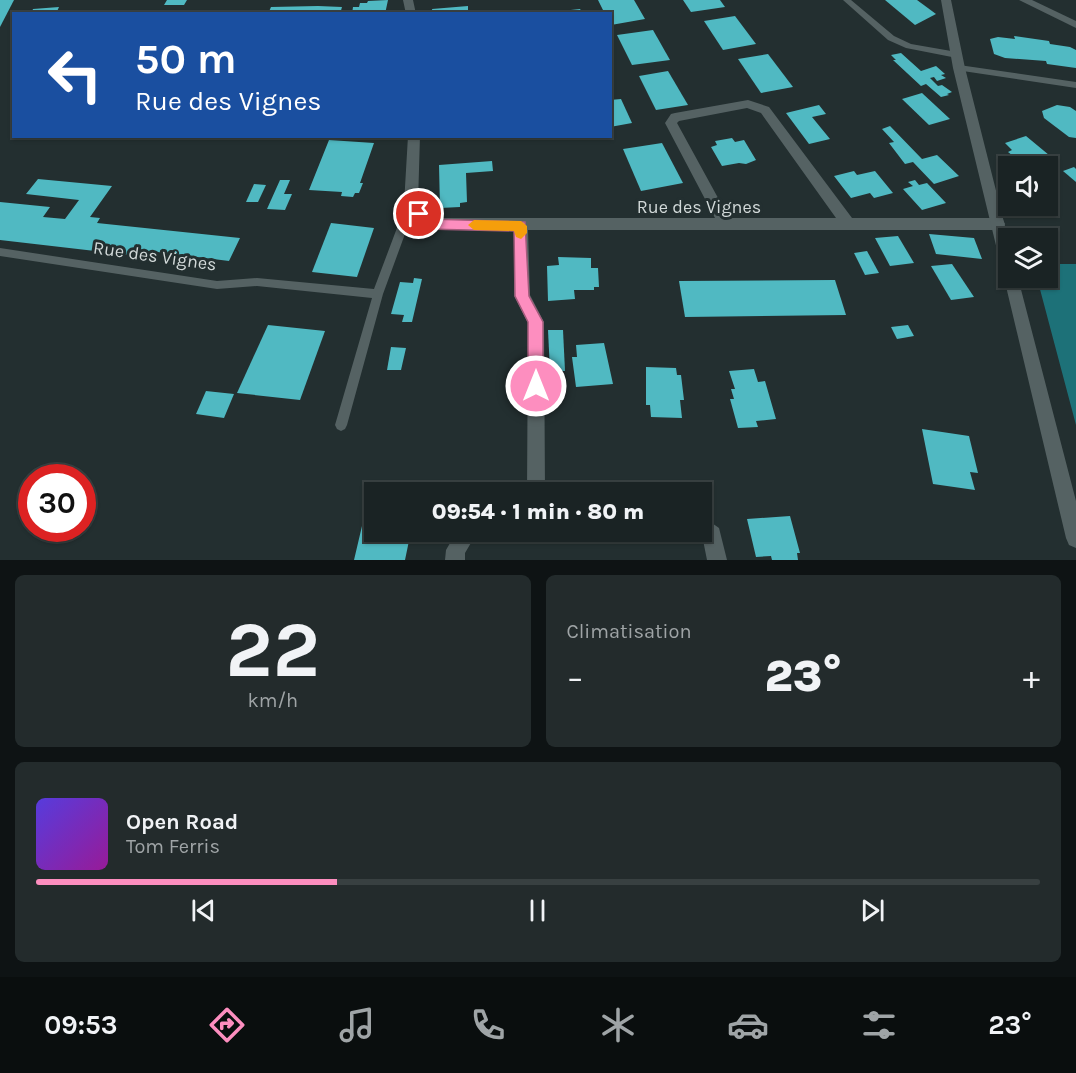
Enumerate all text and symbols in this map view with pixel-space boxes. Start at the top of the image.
text: 50 m [135,34,237,84]
icon: left [36,36,114,114]
text: Rue des Vignes [135,85,321,117]
map controls [998,156,1058,288]
button: sound [998,156,1058,216]
pin [393,188,444,239]
street label: Rue des Vignes [637,196,761,218]
icon: arrive [402,197,435,230]
button: layers [998,228,1058,288]
street label: Rue des Vignes [92,236,218,276]
position arrow [504,354,568,418]
speed limit sign: 30 [18,464,96,542]
text: 09:54 · 1 min · 80 m [432,499,644,525]
text: 22 [226,604,320,696]
text: Climatisation [567,620,692,643]
text: 23° [764,650,842,702]
text: − [567,658,584,696]
text: + [1023,658,1040,696]
text: km/h [247,689,298,712]
text: Open Road [126,809,238,835]
text: Tom Ferris [126,835,220,858]
icon: previous [187,894,220,927]
icon: pause [521,894,554,927]
icon: next [856,894,889,927]
icon: directions [206,1004,248,1046]
icon: music [336,1004,378,1046]
icon: phone [467,1004,509,1046]
icon: climate [597,1004,639,1046]
icon: car [727,1004,769,1046]
icon: filters [858,1004,900,1046]
text: 09:53 [44,1009,118,1041]
text: 23° [988,1009,1032,1041]

